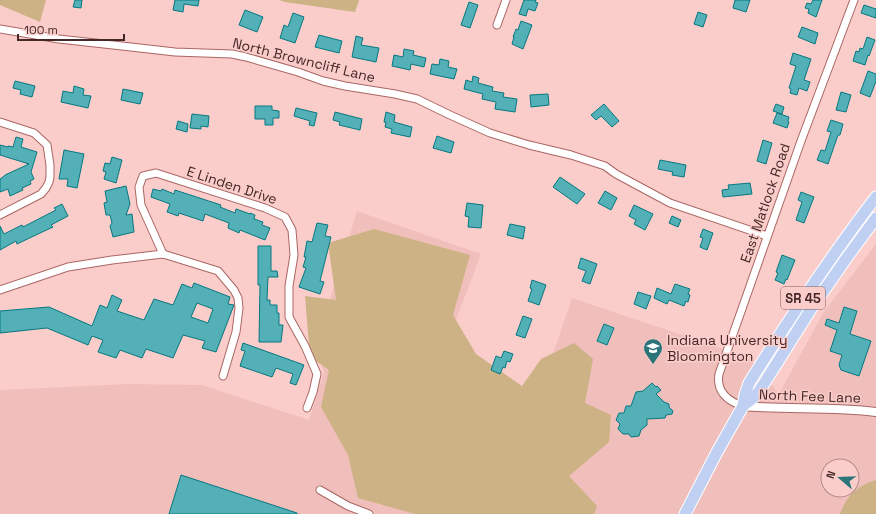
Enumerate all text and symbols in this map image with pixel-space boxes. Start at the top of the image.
scale bar [18,16,124,42]
text: 100 m [24,22,58,38]
street label: North Browncliff Lane [231,34,377,86]
street label: East Matlock Road [736,141,794,265]
street label: E Linden Drive [184,162,280,208]
road number: SR 45 [781,287,825,309]
place label: Indiana University Bloomington [667,331,788,365]
school or university icon: Indiana University Bloomington [642,337,664,365]
street label: North Fee Lane [759,385,861,407]
north arrow [820,458,860,498]
text: N [823,469,838,481]

